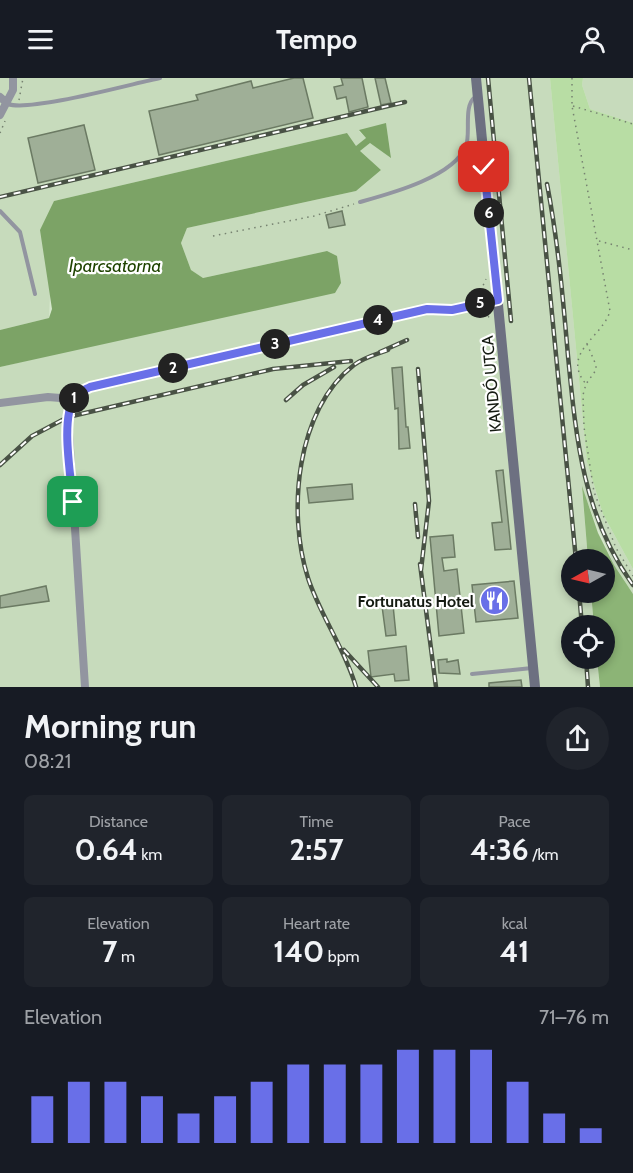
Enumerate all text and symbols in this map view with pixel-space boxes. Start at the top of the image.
icon: menu [24,23,57,56]
text: Tempo [276,23,357,56]
icon: person [576,23,609,56]
pin [458,141,509,192]
icon: check [467,150,500,183]
pin: 6 [474,198,504,228]
text: 6 [485,203,494,222]
water label: Iparcsatorna [69,255,161,277]
pin: 5 [465,288,495,318]
text: 5 [476,293,484,312]
pin: 4 [363,305,393,335]
text: 4 [373,310,383,329]
pin: 3 [260,329,290,359]
text: 3 [271,334,279,353]
street label: KANDÓ UTCA [478,335,505,433]
pin: 2 [158,353,188,383]
text: 2 [169,358,177,377]
pin: 1 [59,383,89,413]
text: 1 [71,388,77,407]
pin [47,476,98,527]
icon: arrive [56,485,89,518]
north arrow [561,549,615,603]
map controls [561,549,615,669]
restaurant icon: Fortunatus Hotel [479,585,511,617]
place label: Fortunatus Hotel [358,592,474,611]
button: locate [561,615,615,669]
text: Morning run [24,706,196,746]
button: share [546,707,609,770]
text: 08:21 [24,749,71,773]
text: Distance [89,812,148,831]
text: Time [300,812,334,831]
text: Pace [499,812,530,831]
text: 0.64 [75,831,138,868]
text: 2:57 [290,831,343,868]
text: 4:36 [470,831,529,868]
text: km [138,845,162,864]
text: /km [529,845,559,864]
text: Elevation [87,914,150,933]
text: Heart rate [283,914,350,933]
text: kcal [502,914,527,933]
text: 7 [102,933,117,970]
text: 140 [273,933,324,970]
text: 41 [500,933,529,970]
text: m [117,947,135,966]
text: bpm [324,947,360,966]
text: Elevation [24,1005,102,1029]
text: 71–76 m [539,1005,609,1029]

